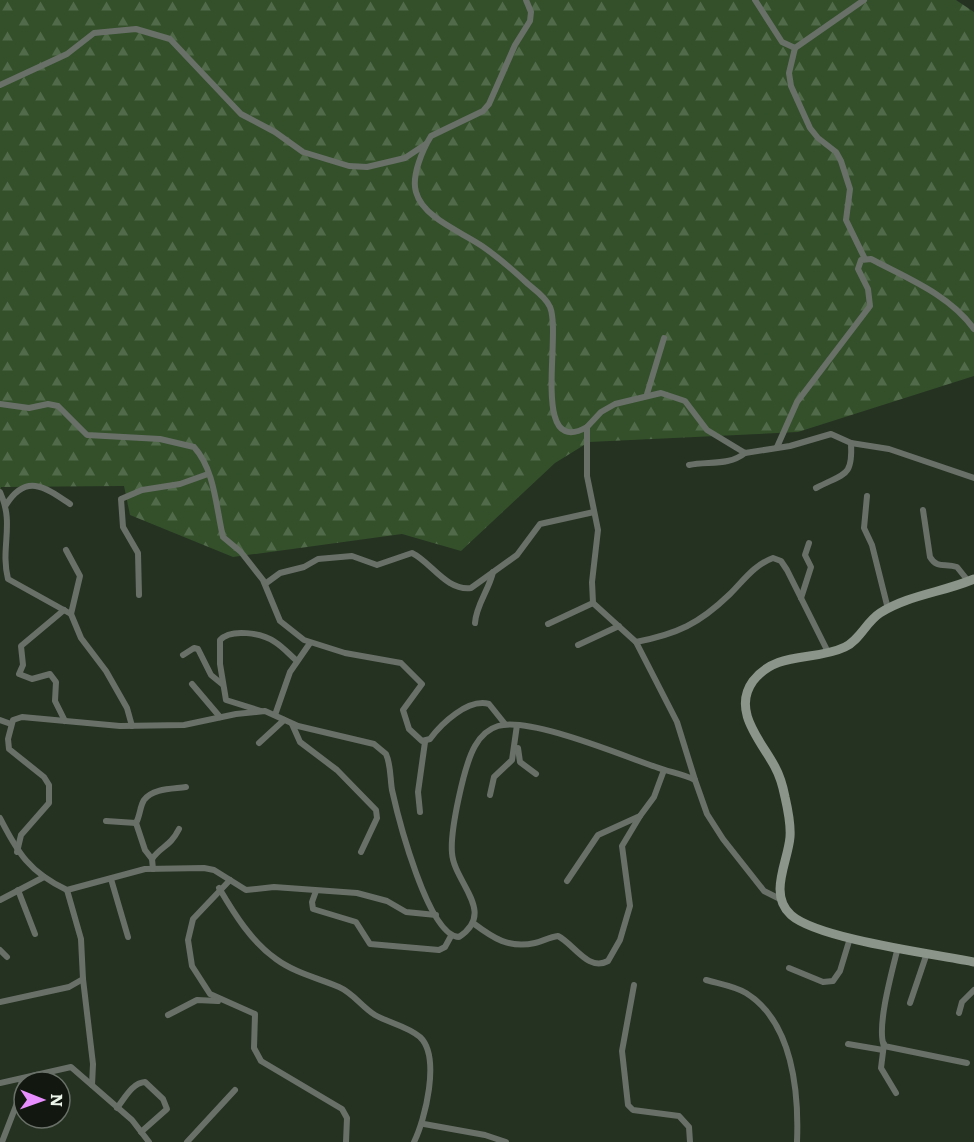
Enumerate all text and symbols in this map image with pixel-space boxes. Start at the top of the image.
north arrow [12,1070,72,1130]
text: N [46,1093,70,1107]

